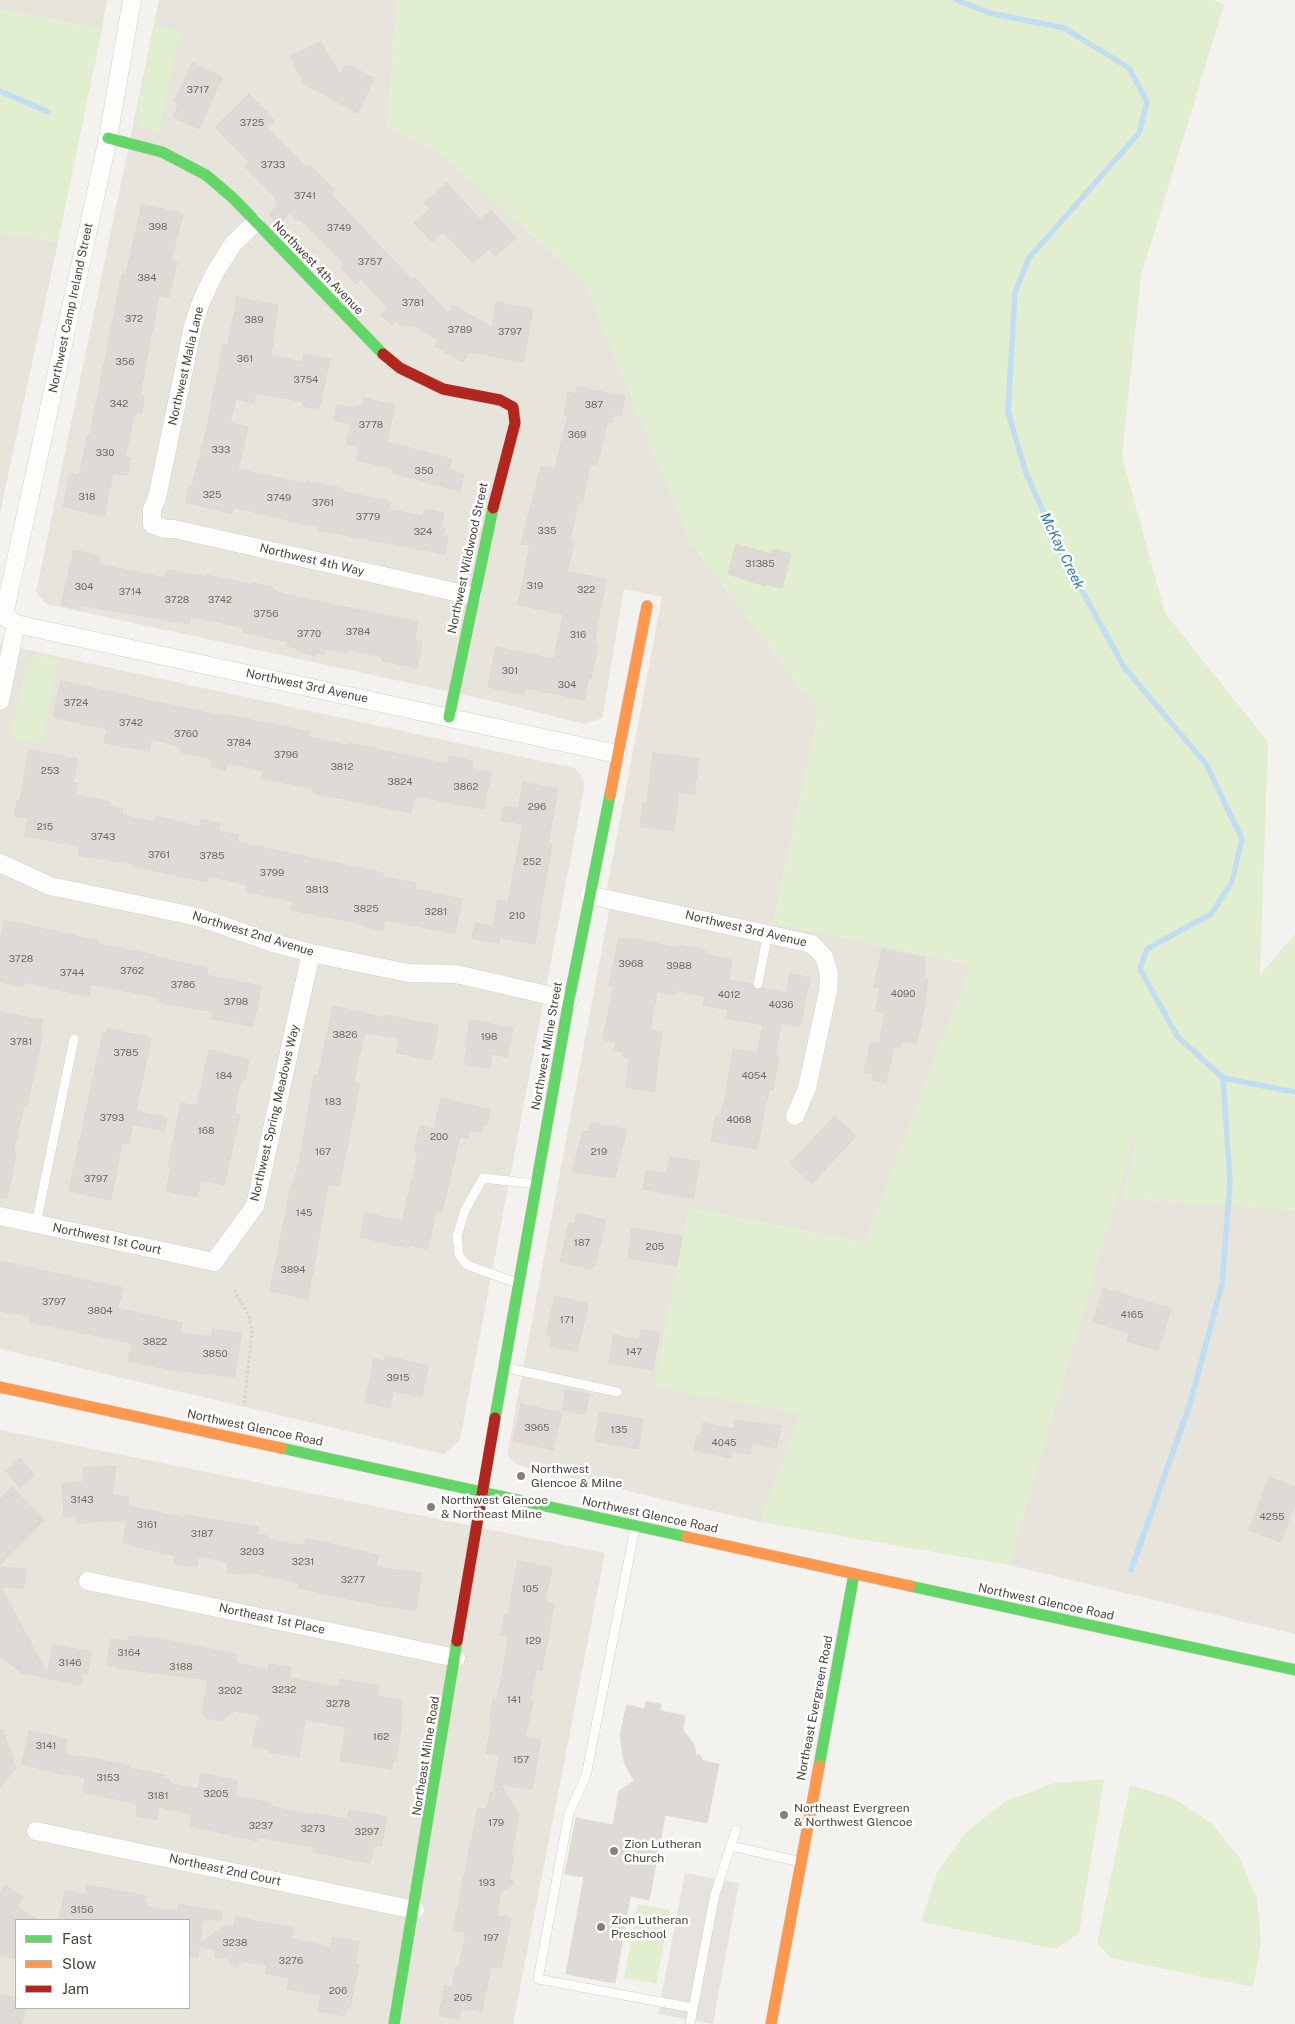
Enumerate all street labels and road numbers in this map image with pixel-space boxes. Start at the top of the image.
street label: Northwest 4th Avenue [270,218,366,318]
street label: Northwest Camp Ireland Street [46,222,96,394]
street label: Northwest Malia Lane [165,305,207,427]
street label: Northwest Wildwood Street [445,481,491,635]
street label: Northwest 4th Way [258,541,366,579]
street label: Northwest 3rd Avenue [245,666,369,706]
street label: Northwest 3rd Avenue [684,908,808,950]
street label: Northwest 2nd Avenue [190,909,316,959]
street label: Northwest Milne Street [529,981,565,1111]
street label: Northwest Spring Meadows Way [248,1023,302,1203]
street label: Northwest 1st Court [51,1220,163,1258]
street label: Northwest Glencoe Road [186,1407,324,1449]
street label: Northwest Glencoe Road [581,1494,719,1536]
street label: Northwest Glencoe Road [977,1581,1115,1623]
street label: Northeast 1st Place [218,1601,326,1637]
street label: Northeast Evergreen Road [794,1634,836,1782]
street label: Northeast Milne Road [409,1695,443,1817]
street label: Northeast 2nd Court [168,1851,282,1889]

